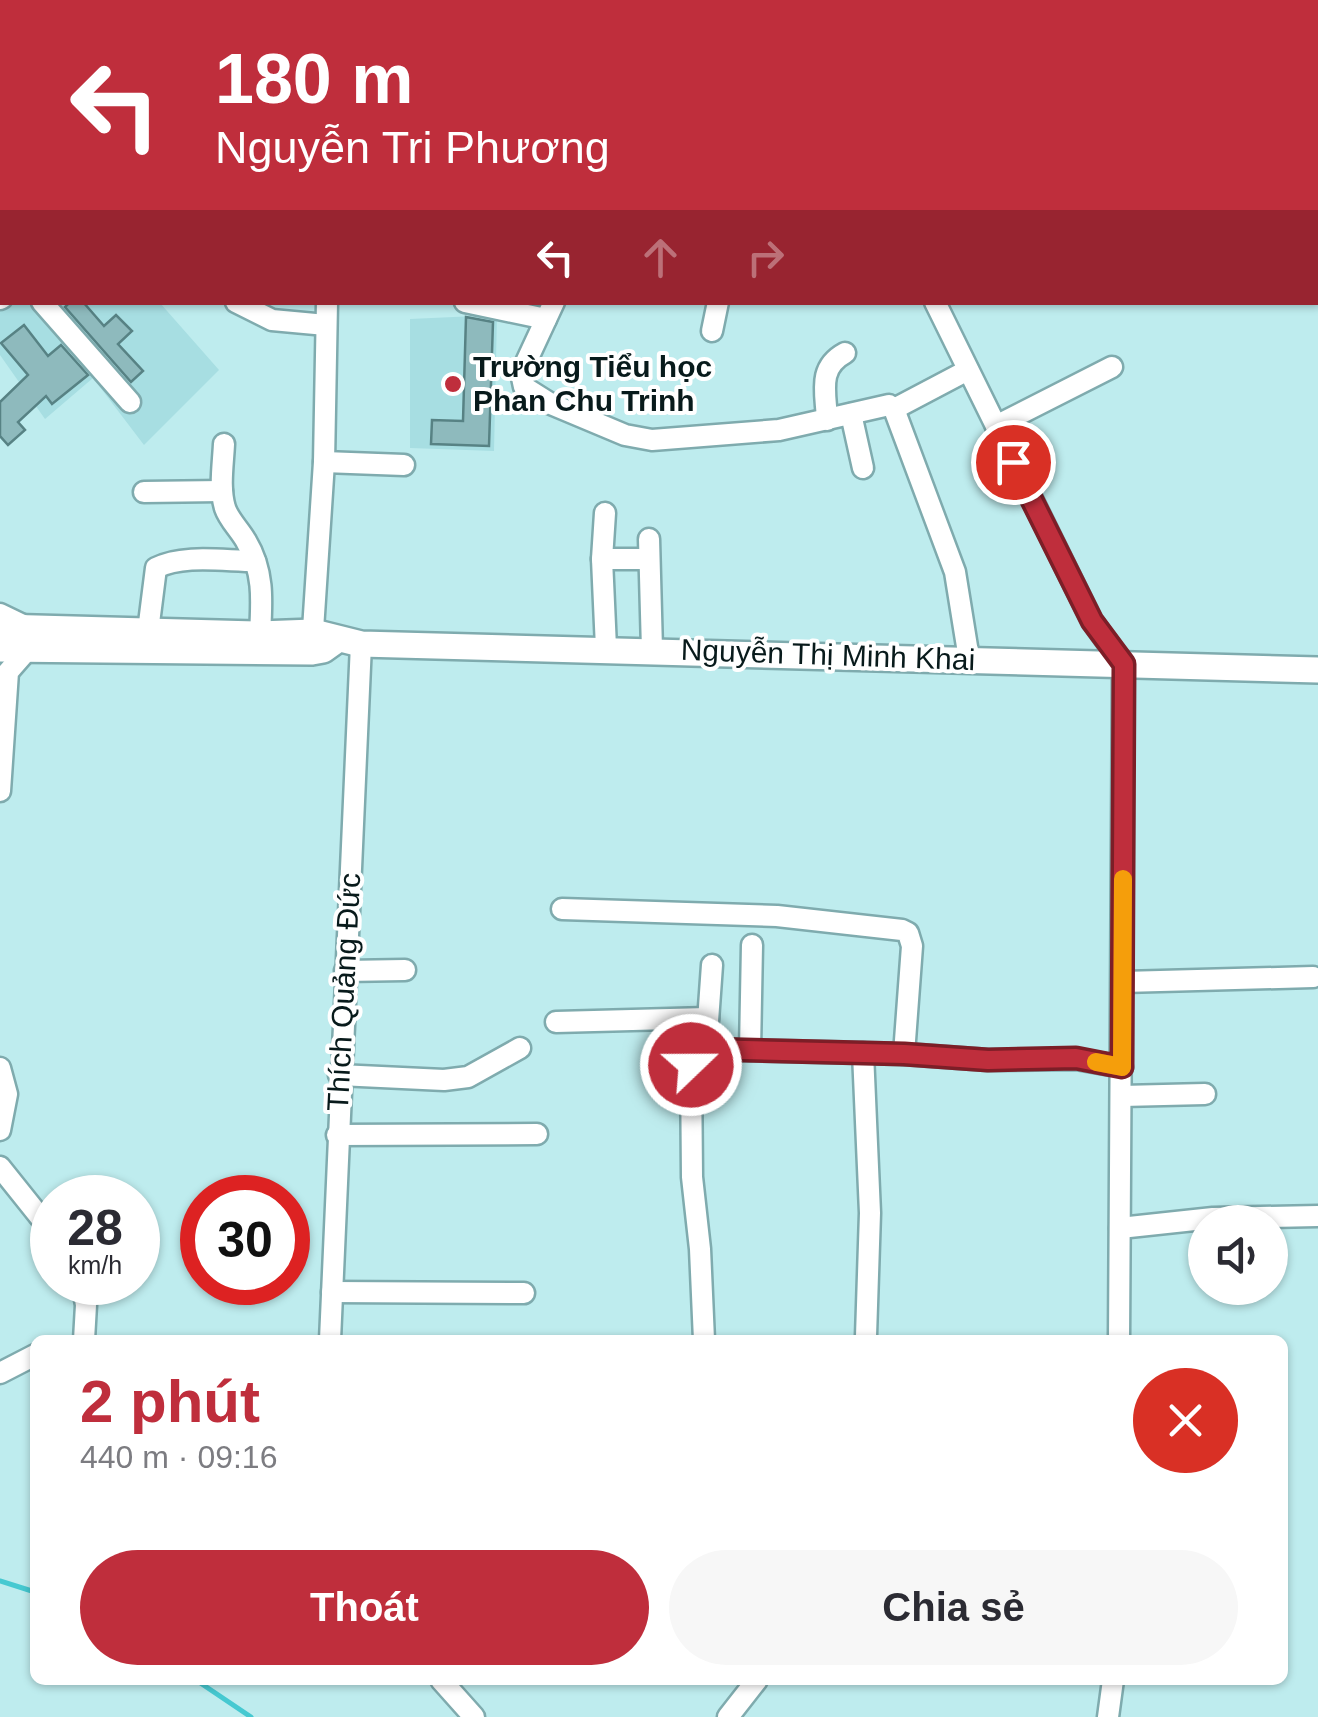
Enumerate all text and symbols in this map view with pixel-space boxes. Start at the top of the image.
icon: left [50,40,180,170]
text: 180 m [215,40,413,118]
text: Nguyễn Tri Phương [215,122,610,173]
icon: left [528,230,583,285]
icon: ahead [633,230,688,285]
icon: right [738,230,793,285]
place label: Trường Tiểu học Phan Chu Trinh [473,350,712,417]
marker: Trường Tiểu học Phan Chu Trinh [442,373,464,395]
pin [971,420,1056,505]
icon: arrive [986,435,1041,490]
street label: Nguyễn Thị Minh Khai [680,633,976,676]
street label: Thích Quảng Đức [321,872,366,1112]
position arrow [639,1013,743,1117]
speed limit sign: 30 [180,1175,310,1305]
text: 28 [67,1200,123,1256]
map controls [1188,1205,1288,1305]
button: sound [1188,1205,1288,1305]
text: km/h [68,1251,122,1279]
text: 2 phút [80,1368,260,1435]
button: close [1133,1368,1238,1473]
text: 440 m · 09:16 [80,1439,277,1475]
button: Thoát [80,1550,649,1665]
button: Chia sẻ [669,1550,1238,1665]

